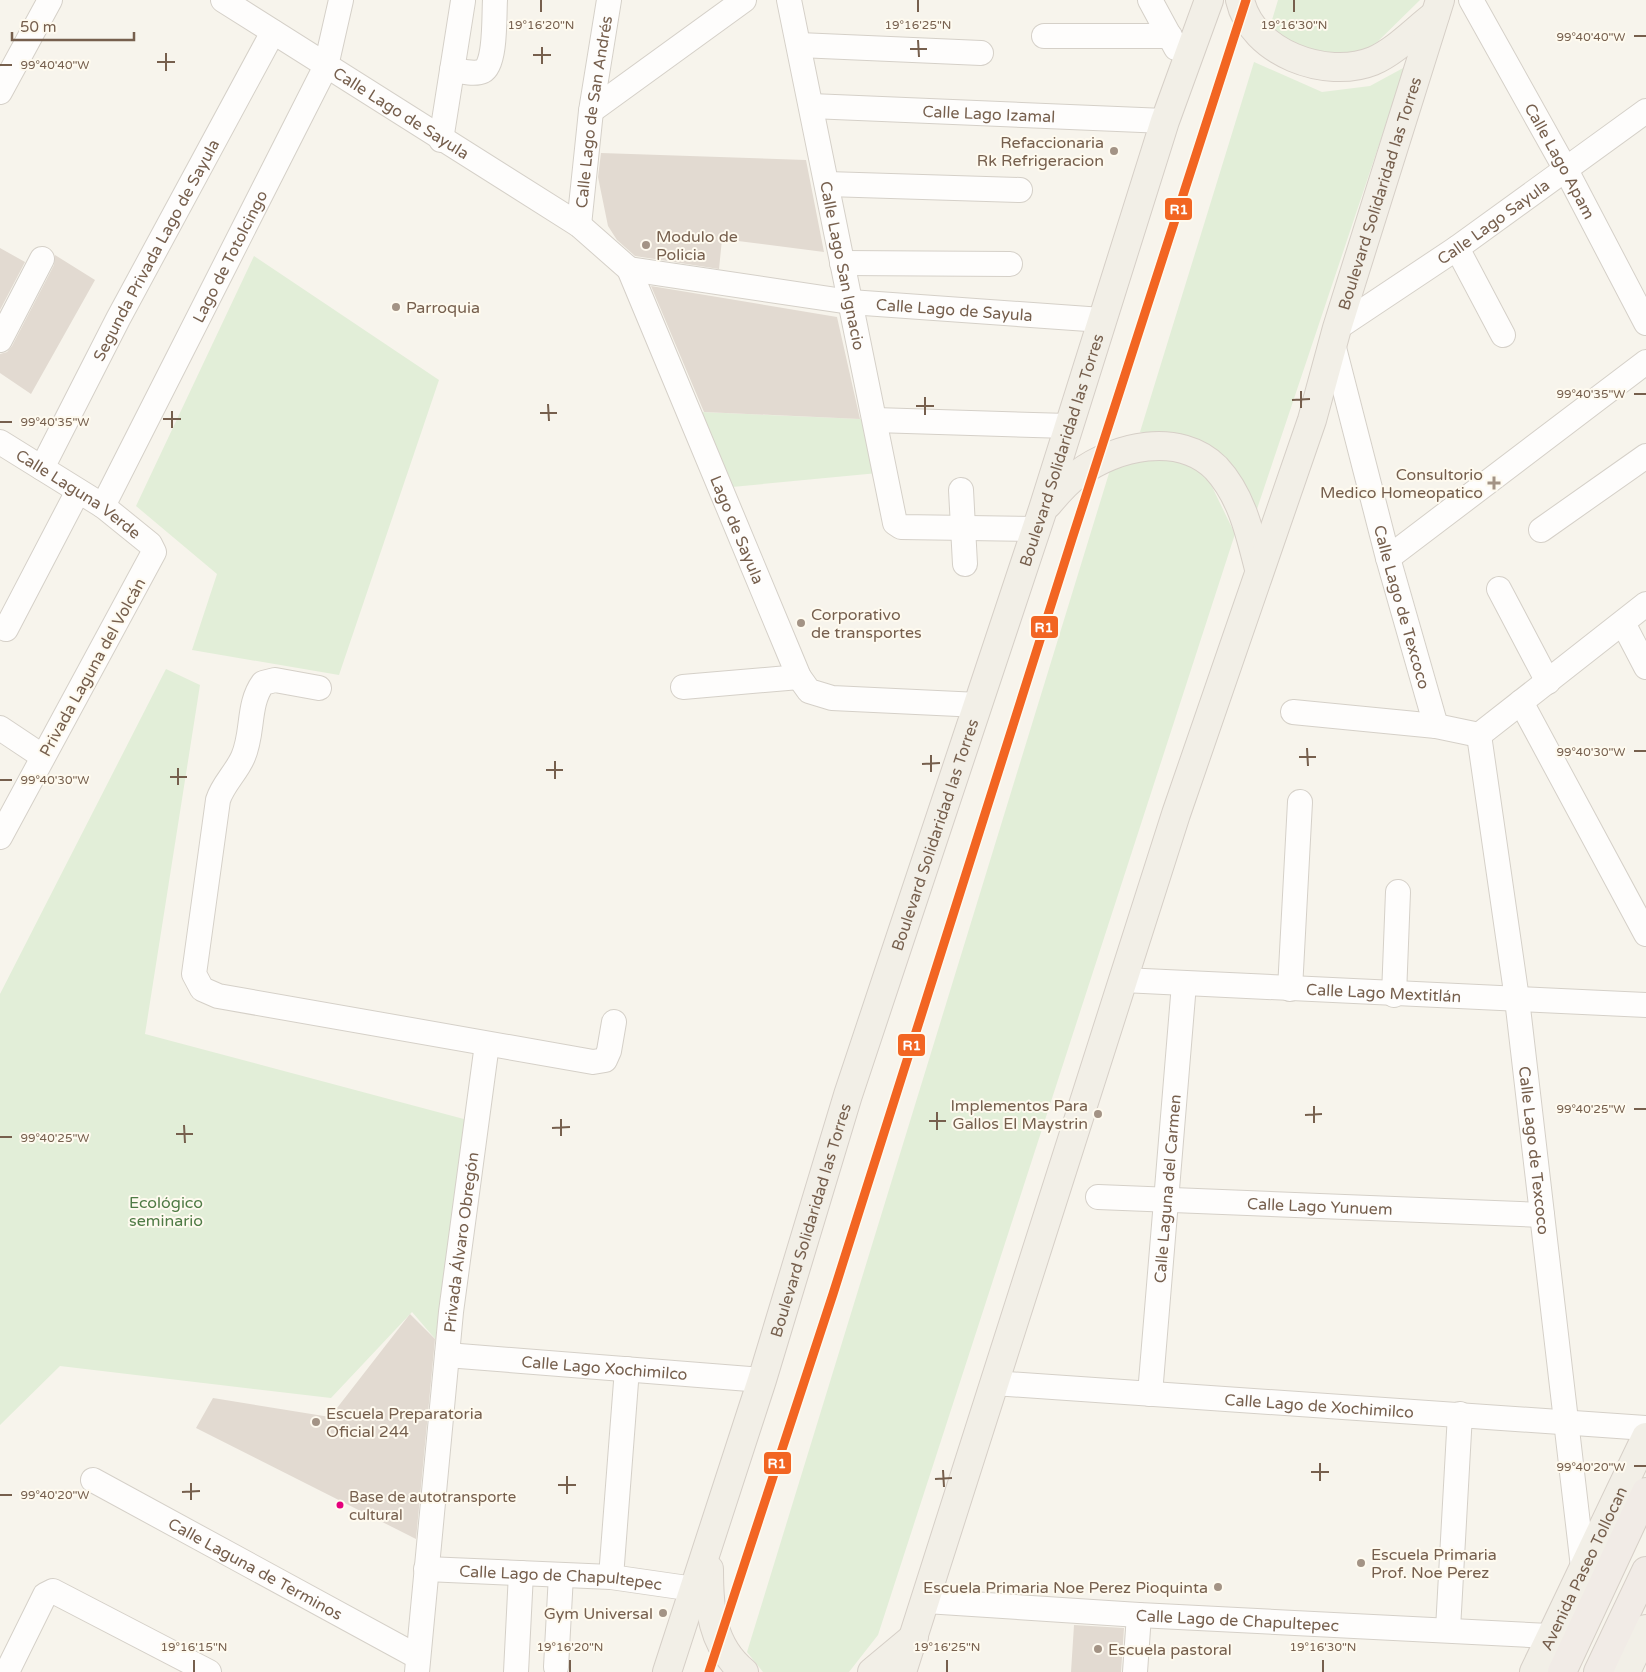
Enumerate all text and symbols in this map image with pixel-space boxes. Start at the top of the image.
scale bar [12,10,135,42]
street label: Calle Lago de San Andrés [572,14,617,209]
text: 50 m [20,18,57,36]
text: 19°16'20"N [508,18,575,32]
text: 19°16'25"N [885,18,952,32]
text: 19°16'30"N [1261,18,1328,32]
text: 99°40'40"W [1556,30,1626,44]
text: 99°40'40"W [20,58,90,72]
street label: Calle Lago de Sayula [329,63,473,164]
street label: Boulevard Solidaridad las Torres [1334,75,1426,313]
street label: Calle Lago Apam [1520,100,1599,223]
street label: Calle Lago Izamal [922,102,1056,127]
place label: Refaccionaria Rk Refrigeracion [977,133,1104,171]
street label: Segunda Privada Lago de Sayula [89,136,224,365]
marker: Refaccionaria Rk Refrigeracion [1108,145,1120,157]
street label: Calle Lago Sayula [1434,175,1554,269]
street label: Calle Lago San Ignacio [815,180,869,352]
street label: Lago de Totolcingo [189,187,272,326]
line badge: R1 [1164,197,1193,221]
text: R1 [1170,201,1188,218]
place label: Modulo de Policia [656,227,738,265]
marker: Modulo de Policia [640,239,652,251]
street label: Calle Lago de Sayula [875,295,1033,326]
place label: Parroquia [406,298,480,318]
marker: Parroquia [390,301,402,313]
street label: Boulevard Solidaridad las Torres [1016,331,1108,569]
text: 99°40'35"W [1556,387,1626,401]
text: 99°40'35"W [20,415,90,429]
street label: Calle Laguna Verde [12,445,144,544]
place label: Consultorio Medico Homeopatico [1320,465,1483,503]
street label: Lago de Sayula [705,473,768,587]
marker: Consultorio Medico Homeopatico [1487,476,1501,490]
street label: Calle Lago de Texcoco [1369,523,1434,692]
street label: Privada Laguna del Volcán [35,575,150,760]
place label: Corporativo de transportes [811,605,922,643]
line badge: R1 [1030,615,1059,639]
marker: Corporativo de transportes [795,617,807,629]
text: R1 [1035,619,1053,636]
street label: Boulevard Solidaridad las Torres [888,717,983,954]
text: 99°40'30"W [1556,745,1626,759]
text: 99°40'30"W [20,773,90,787]
street label: Calle Lago Mextitlán [1306,980,1462,1007]
line badge: R1 [897,1033,926,1057]
text: R1 [903,1037,921,1054]
street label: Calle Lago de Texcoco [1514,1065,1553,1236]
street label: Calle Laguna del Carmen [1150,1094,1186,1284]
place label: Implementos Para Gallos El Maystrin [950,1096,1088,1134]
street label: Boulevard Solidaridad las Torres [766,1101,856,1340]
text: 99°40'25"W [1556,1102,1626,1116]
marker: Implementos Para Gallos El Maystrin [1092,1108,1104,1120]
text: 99°40'25"W [20,1131,90,1145]
street label: Privada Álvaro Obregón [440,1151,483,1334]
park label: Ecológico seminario [129,1193,203,1231]
street label: Calle Lago Yunuem [1247,1194,1393,1220]
street label: Calle Lago Xochimilco [521,1352,688,1385]
street label: Calle Lago de Xochimilco [1224,1390,1415,1423]
place label: Escuela Preparatoria Oficial 244 [326,1404,483,1442]
marker: Escuela Preparatoria Oficial 244 [310,1416,322,1428]
line badge: R1 [763,1451,792,1475]
text: R1 [768,1455,786,1472]
text: 99°40'20"W [1556,1460,1626,1474]
street label: Avenida Paseo Tollocan [1537,1483,1632,1654]
text: 99°40'20"W [20,1488,90,1502]
place label: Base de autotransporte cultural [349,1488,516,1524]
marker: Base de autotransporte cultural [335,1500,345,1510]
street label: Calle Laguna de Terminos [164,1514,346,1625]
place label: Escuela Primaria Prof. Noe Perez [1371,1545,1497,1583]
marker: Escuela Primaria Prof. Noe Perez [1355,1557,1367,1569]
street label: Calle Lago de Chapultepec [459,1561,663,1595]
place label: Escuela Primaria Noe Perez Pioquinta [923,1578,1208,1598]
marker: Escuela Primaria Noe Perez Pioquinta [1212,1581,1224,1593]
place label: Gym Universal [544,1604,653,1624]
street label: Calle Lago de Chapultepec [1135,1606,1339,1636]
marker: Gym Universal [657,1607,669,1619]
text: 19°16'15"N [161,1640,228,1654]
text: 19°16'20"N [537,1640,604,1654]
text: 19°16'25"N [914,1640,981,1654]
place label: Escuela pastoral [1108,1640,1232,1660]
text: 19°16'30"N [1290,1640,1357,1654]
marker: Escuela pastoral [1092,1643,1104,1655]

